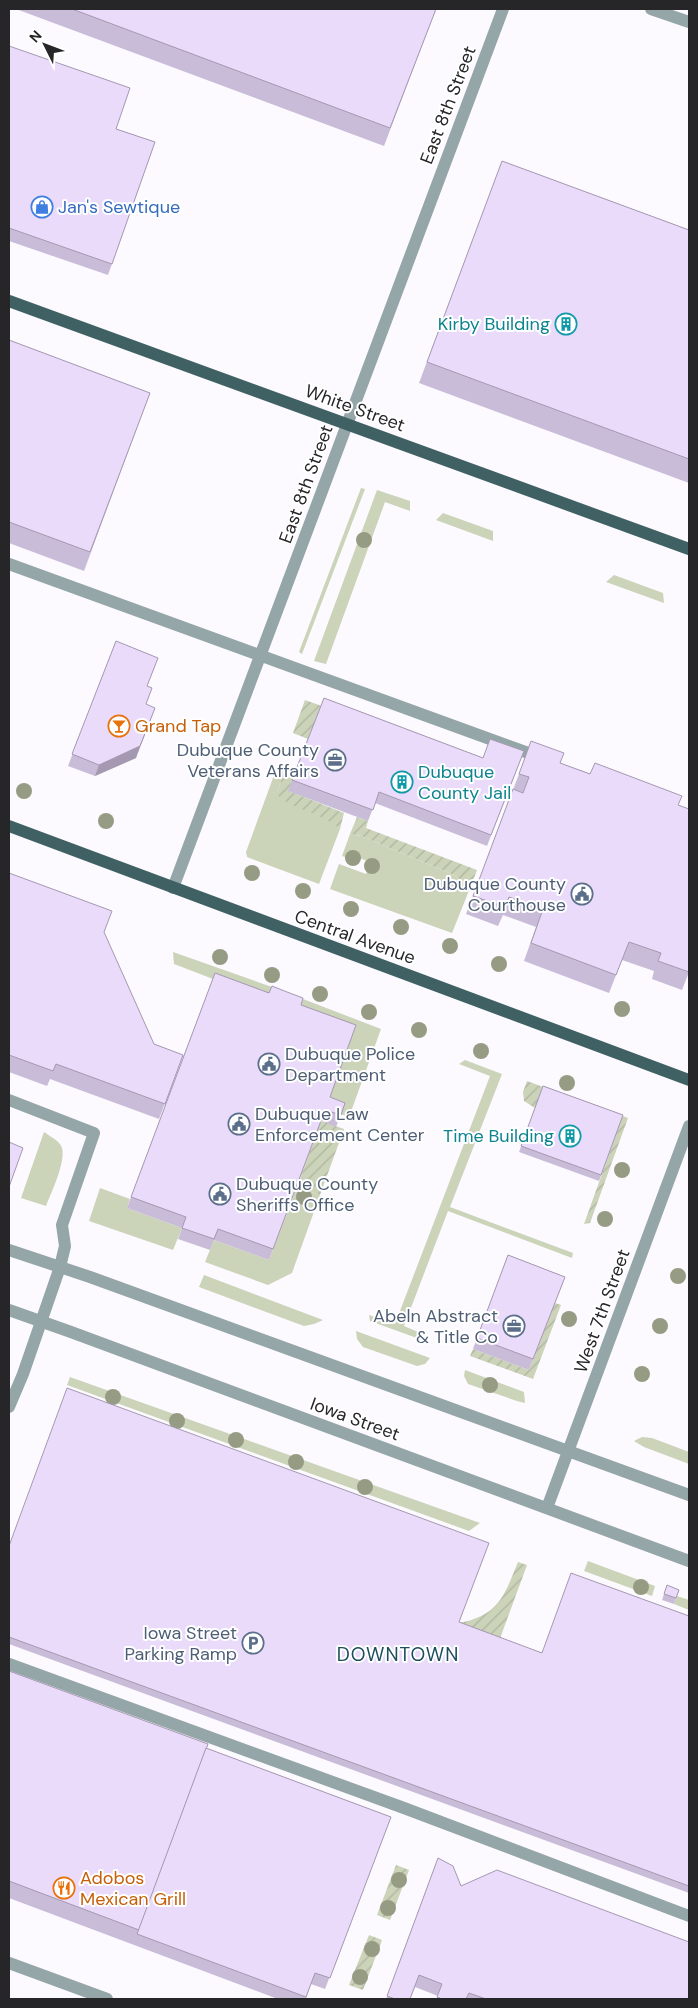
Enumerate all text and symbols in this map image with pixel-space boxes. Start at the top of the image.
north arrow [20,20,70,70]
text: N [25,26,45,46]
street label: East 8th Street [414,43,482,167]
shop icon: Jan's Sewtique [30,195,54,219]
place label: Jan's Sewtique [58,195,180,219]
place label: Kirby Building [438,312,550,336]
building icon: Kirby Building [554,312,578,336]
street label: White Street [302,379,408,437]
street label: East 8th Street [273,421,339,547]
bar icon: Grand Tap [107,714,131,738]
place label: Grand Tap [135,714,221,738]
place label: Dubuque County Veterans Affairs [177,738,319,783]
office icon: Dubuque County Veterans Affairs [323,748,347,772]
place label: Dubuque County Jail [418,760,511,805]
building icon: Dubuque County Jail [390,770,414,794]
place label: Dubuque County Courthouse [424,872,566,917]
public building icon: Dubuque County Courthouse [570,882,594,906]
street label: Central Avenue [291,904,419,970]
place label: Dubuque Police Department [285,1042,415,1087]
public building icon: Dubuque Police Department [257,1052,281,1076]
place label: Dubuque Law Enforcement Center [255,1102,425,1147]
public building icon: Dubuque Law Enforcement Center [227,1112,251,1136]
place label: Time Building [443,1124,554,1148]
building icon: Time Building [558,1124,582,1148]
place label: Dubuque County Sheriffs Office [236,1172,378,1217]
public building icon: Dubuque County Sheriffs Office [208,1182,232,1206]
street label: West 7th Street [568,1246,636,1376]
place label: Abeln Abstract & Title Co [373,1304,498,1349]
office icon: Abeln Abstract & Title Co [502,1314,526,1338]
street label: Iowa Street [307,1392,403,1446]
place label: Iowa Street Parking Ramp [124,1621,237,1666]
parking icon: Iowa Street Parking Ramp [241,1631,265,1655]
district label: DOWNTOWN [337,1642,459,1667]
place label: Adobos Mexican Grill [80,1866,186,1911]
restaurant icon: Adobos Mexican Grill [52,1876,76,1900]

